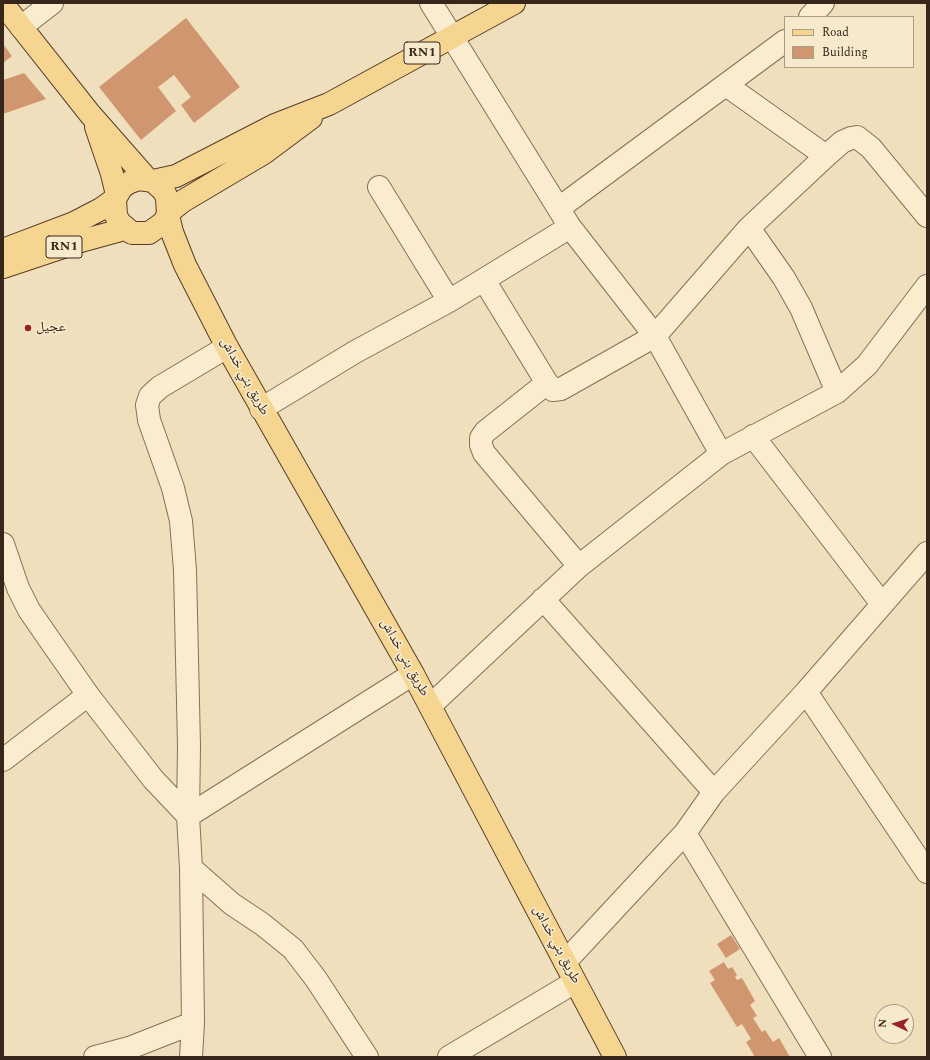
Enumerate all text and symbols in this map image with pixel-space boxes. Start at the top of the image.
legend [784,16,914,68]
text: Road [822,23,849,42]
road number: RN1 [404,42,440,64]
text: Building [822,43,868,62]
road number: RN1 [46,236,82,258]
place label: عجيل [36,320,66,336]
marker: عجيل [23,323,33,333]
street label: طريق بني خداش [216,335,272,419]
street label: طريق بني خداش [376,616,432,700]
street label: طريق بني خداش [528,903,584,987]
north arrow [874,1004,914,1044]
text: N [874,1018,891,1028]

